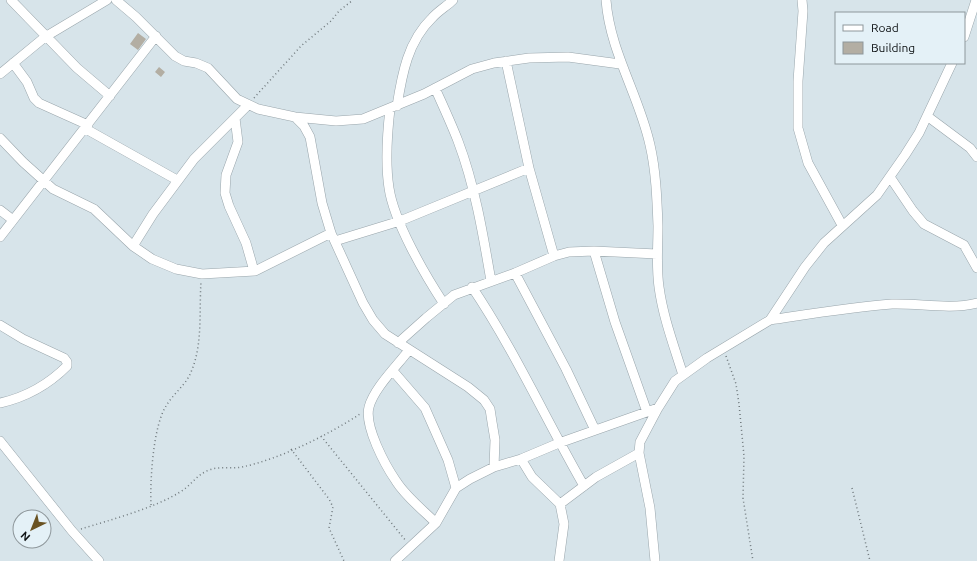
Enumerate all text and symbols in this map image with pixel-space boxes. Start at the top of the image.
legend [835,12,965,64]
text: Road [871,21,899,34]
text: Building [871,41,915,54]
north arrow [12,509,52,549]
text: N [18,529,32,544]

